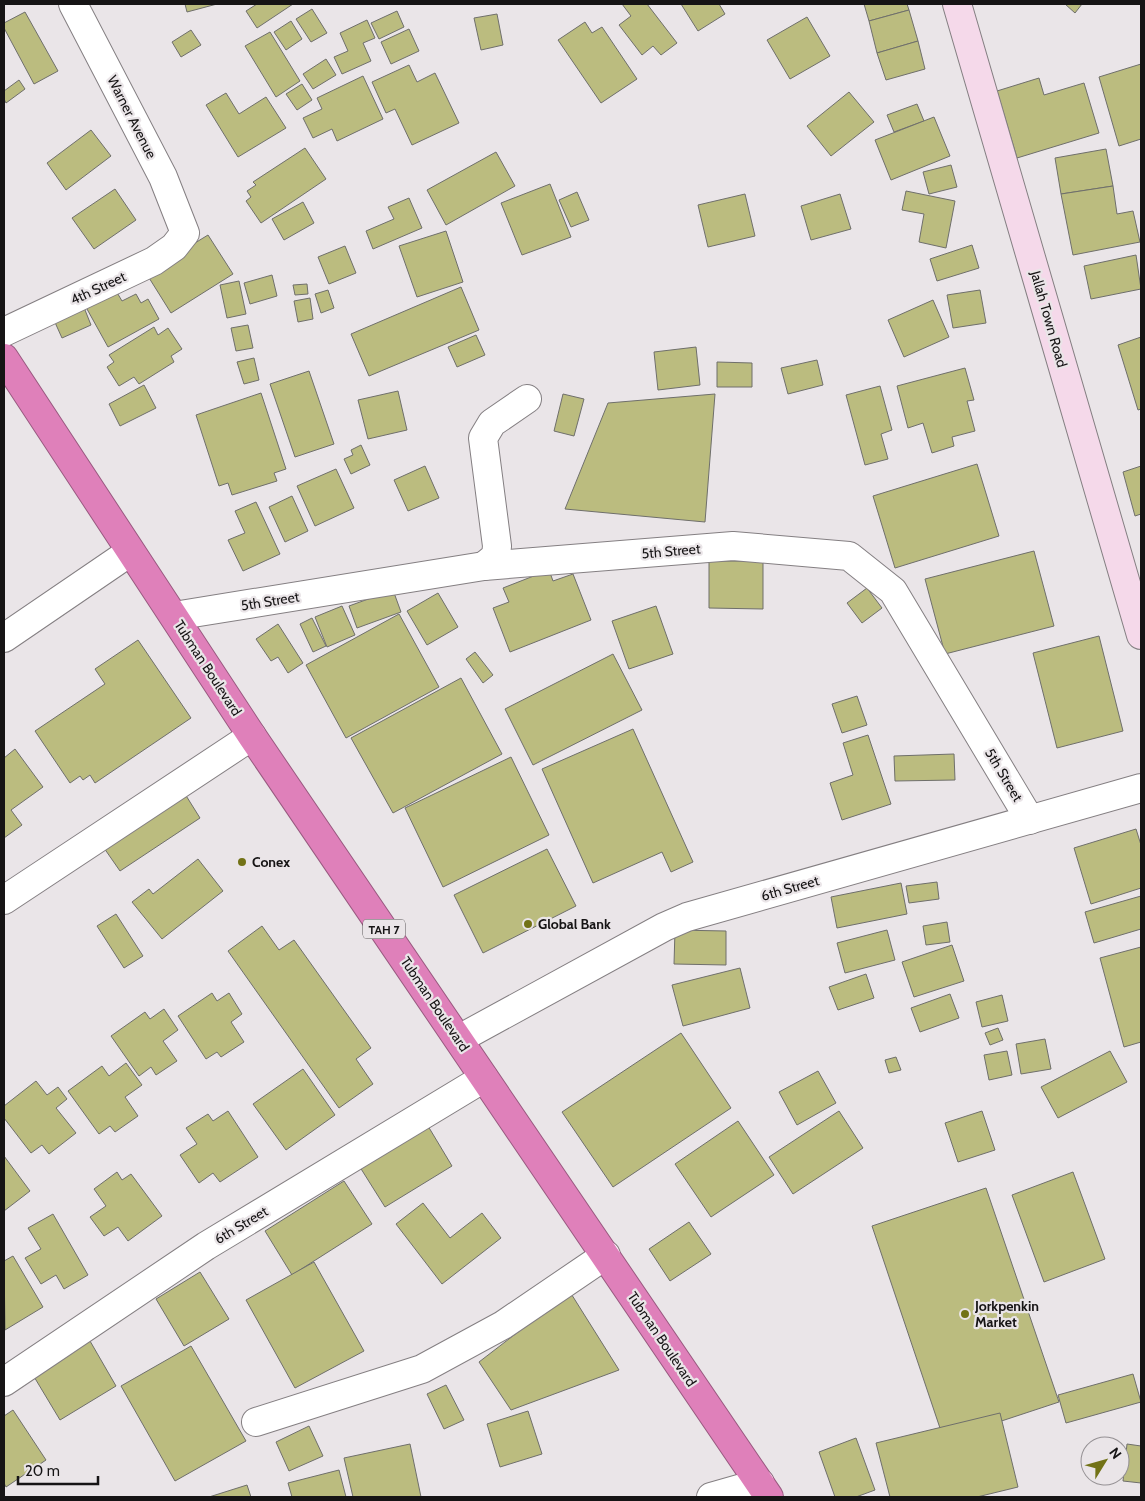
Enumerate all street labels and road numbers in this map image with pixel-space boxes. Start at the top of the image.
street label: Warner Avenue [103,72,161,162]
street label: 4th Street [67,267,129,309]
street label: Jallah Town Road [1026,268,1071,369]
street label: 5th Street [641,539,701,563]
street label: 5th Street [239,587,301,615]
street label: Tubman Boulevard [170,617,246,719]
street label: 5th Street [981,745,1027,805]
street label: 6th Street [759,871,821,905]
road number: TAH 7 [363,920,405,939]
street label: Tubman Boulevard [397,953,473,1055]
street label: 6th Street [211,1202,271,1248]
street label: Tubman Boulevard [624,1288,700,1390]

